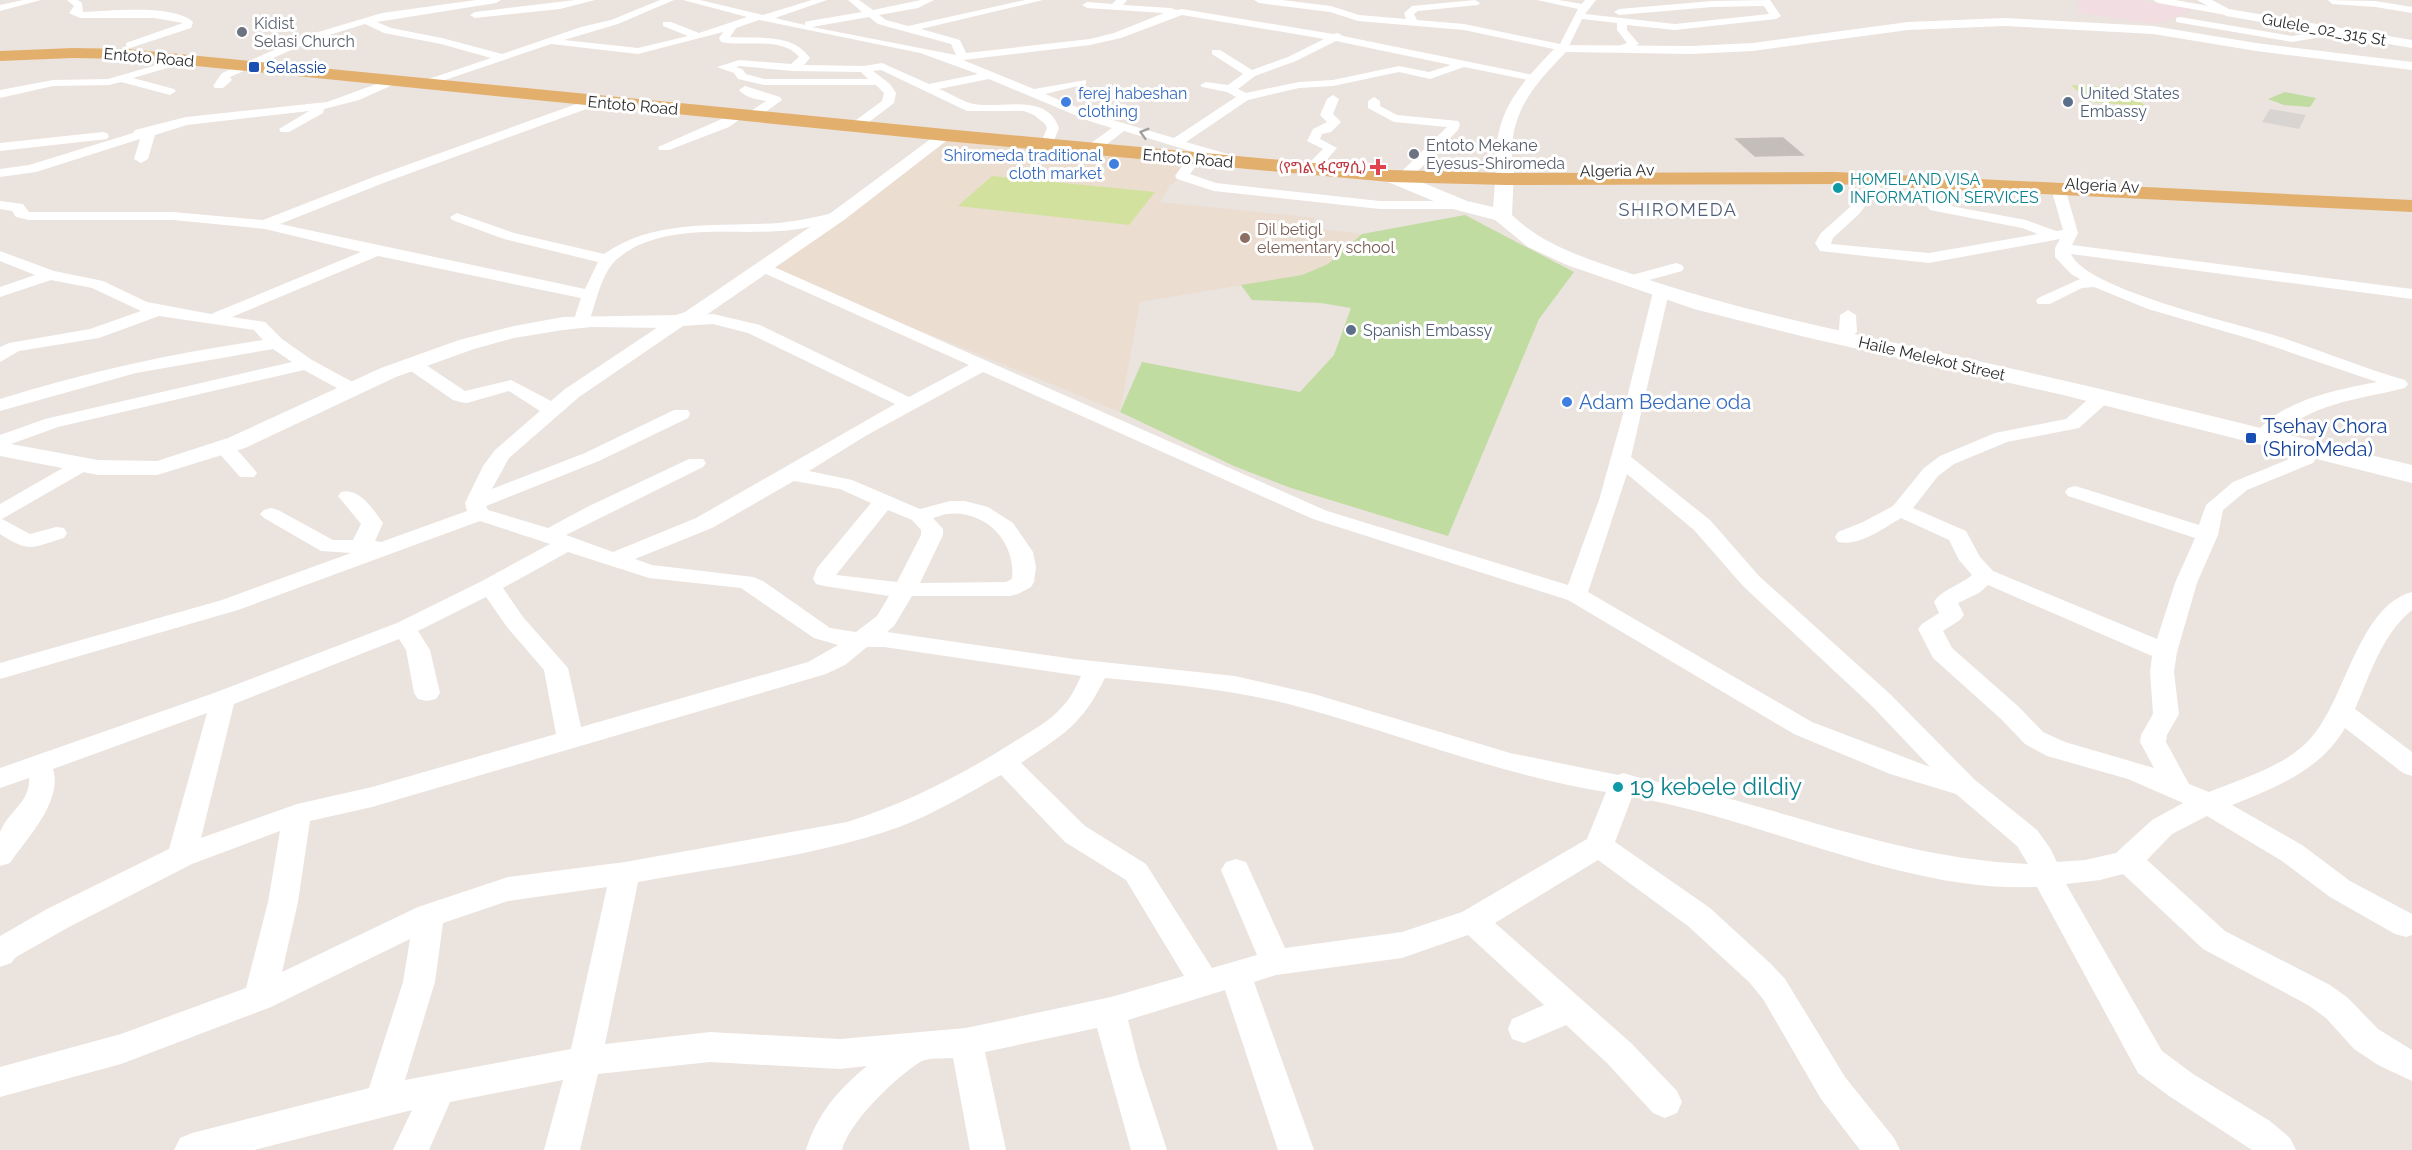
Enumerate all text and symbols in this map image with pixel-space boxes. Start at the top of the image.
street label: Gulele_02_315 St [2260,9,2388,50]
place label: Kidist Selasi Church [254,14,355,51]
marker: Kidist Selasi Church [235,25,249,39]
street label: Entoto Road [103,44,195,71]
place label: Selassie [266,58,327,77]
marker: Selassie [247,60,261,74]
place label: ferej habeshan clothing [1078,84,1187,121]
place label: United States Embassy [2080,84,2180,121]
street label: Entoto Road [587,92,679,119]
marker: ferej habeshan clothing [1059,95,1073,109]
marker: United States Embassy [2061,95,2075,109]
one-way arrow [1139,128,1150,140]
place label: Entoto Mekane Eyesus-Shiromeda [1426,136,1565,173]
street label: Entoto Road [1142,145,1234,172]
place label: Shiromeda traditional cloth market [944,146,1103,183]
marker: Entoto Mekane Eyesus-Shiromeda [1407,147,1421,161]
marker: Shiromeda traditional cloth market [1107,157,1121,171]
place label: (የግል ፋርማሲ) [1279,158,1366,177]
marker: (የግል ፋርማሲ) [1371,160,1385,174]
street label: Algeria Av [1580,160,1655,181]
place label: HOMELAND VISA INFORMATION SERVICES [1850,170,2039,207]
street label: Algeria Av [2064,174,2140,197]
marker: HOMELAND VISA INFORMATION SERVICES [1831,181,1845,195]
district label: SHIROMEDA [1619,199,1737,220]
place label: Dil betigl elementary school [1257,220,1395,257]
marker: Dil betigl elementary school [1238,231,1252,245]
place label: Spanish Embassy [1363,321,1492,340]
marker: Spanish Embassy [1344,323,1358,337]
street label: Haile Melekot Street [1857,332,2008,385]
place label: Adam Bedane oda [1579,390,1751,414]
marker: Adam Bedane oda [1560,395,1574,409]
place label: Tsehay Chora (ShiroMeda) [2263,414,2387,461]
marker: Tsehay Chora (ShiroMeda) [2244,431,2258,445]
place label: 19 kebele dildiy [1630,772,1802,801]
marker: 19 kebele dildiy [1611,780,1625,794]

